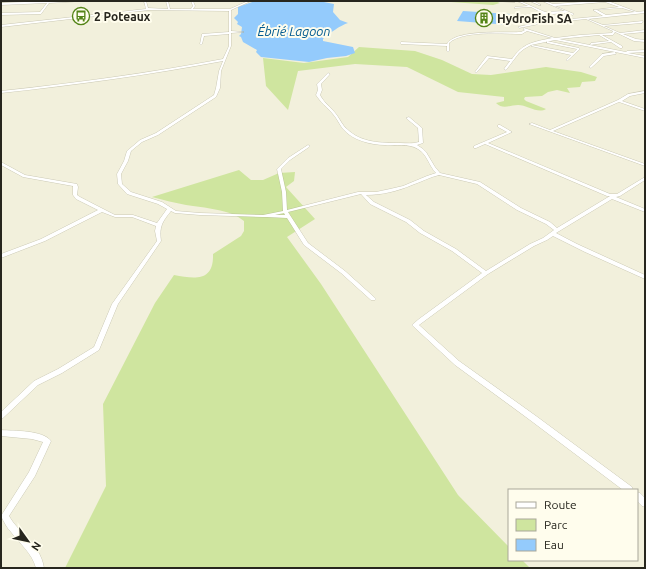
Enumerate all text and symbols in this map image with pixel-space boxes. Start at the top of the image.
bus stop icon: 2 Poteaux [71,6,91,26]
building icon: HydroFish SA [474,8,494,28]
place label: 2 Poteaux [94,10,151,23]
place label: HydroFish SA [497,12,573,25]
water label: Ébrié Lagoon [257,23,331,38]
legend [508,489,638,561]
text: Route [544,498,577,511]
text: Parc [544,518,568,531]
north arrow [8,521,48,561]
text: Eau [544,538,564,551]
text: N [29,540,44,553]

